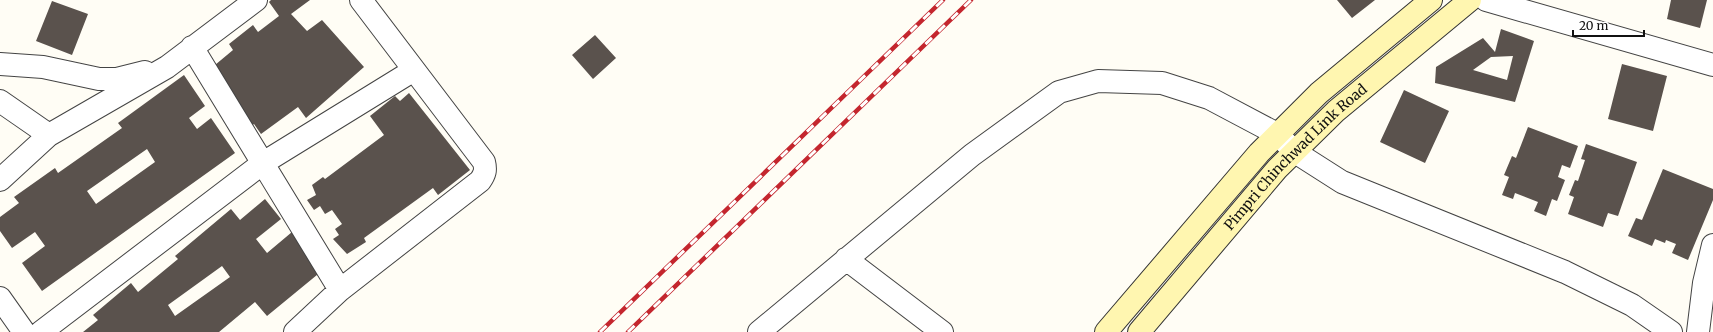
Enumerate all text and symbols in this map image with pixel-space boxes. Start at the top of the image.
scale bar [1573,12,1644,38]
text: 20 m [1579,18,1608,33]
street label: Pimpri Chinchwad Link Road [1220,80,1371,234]

